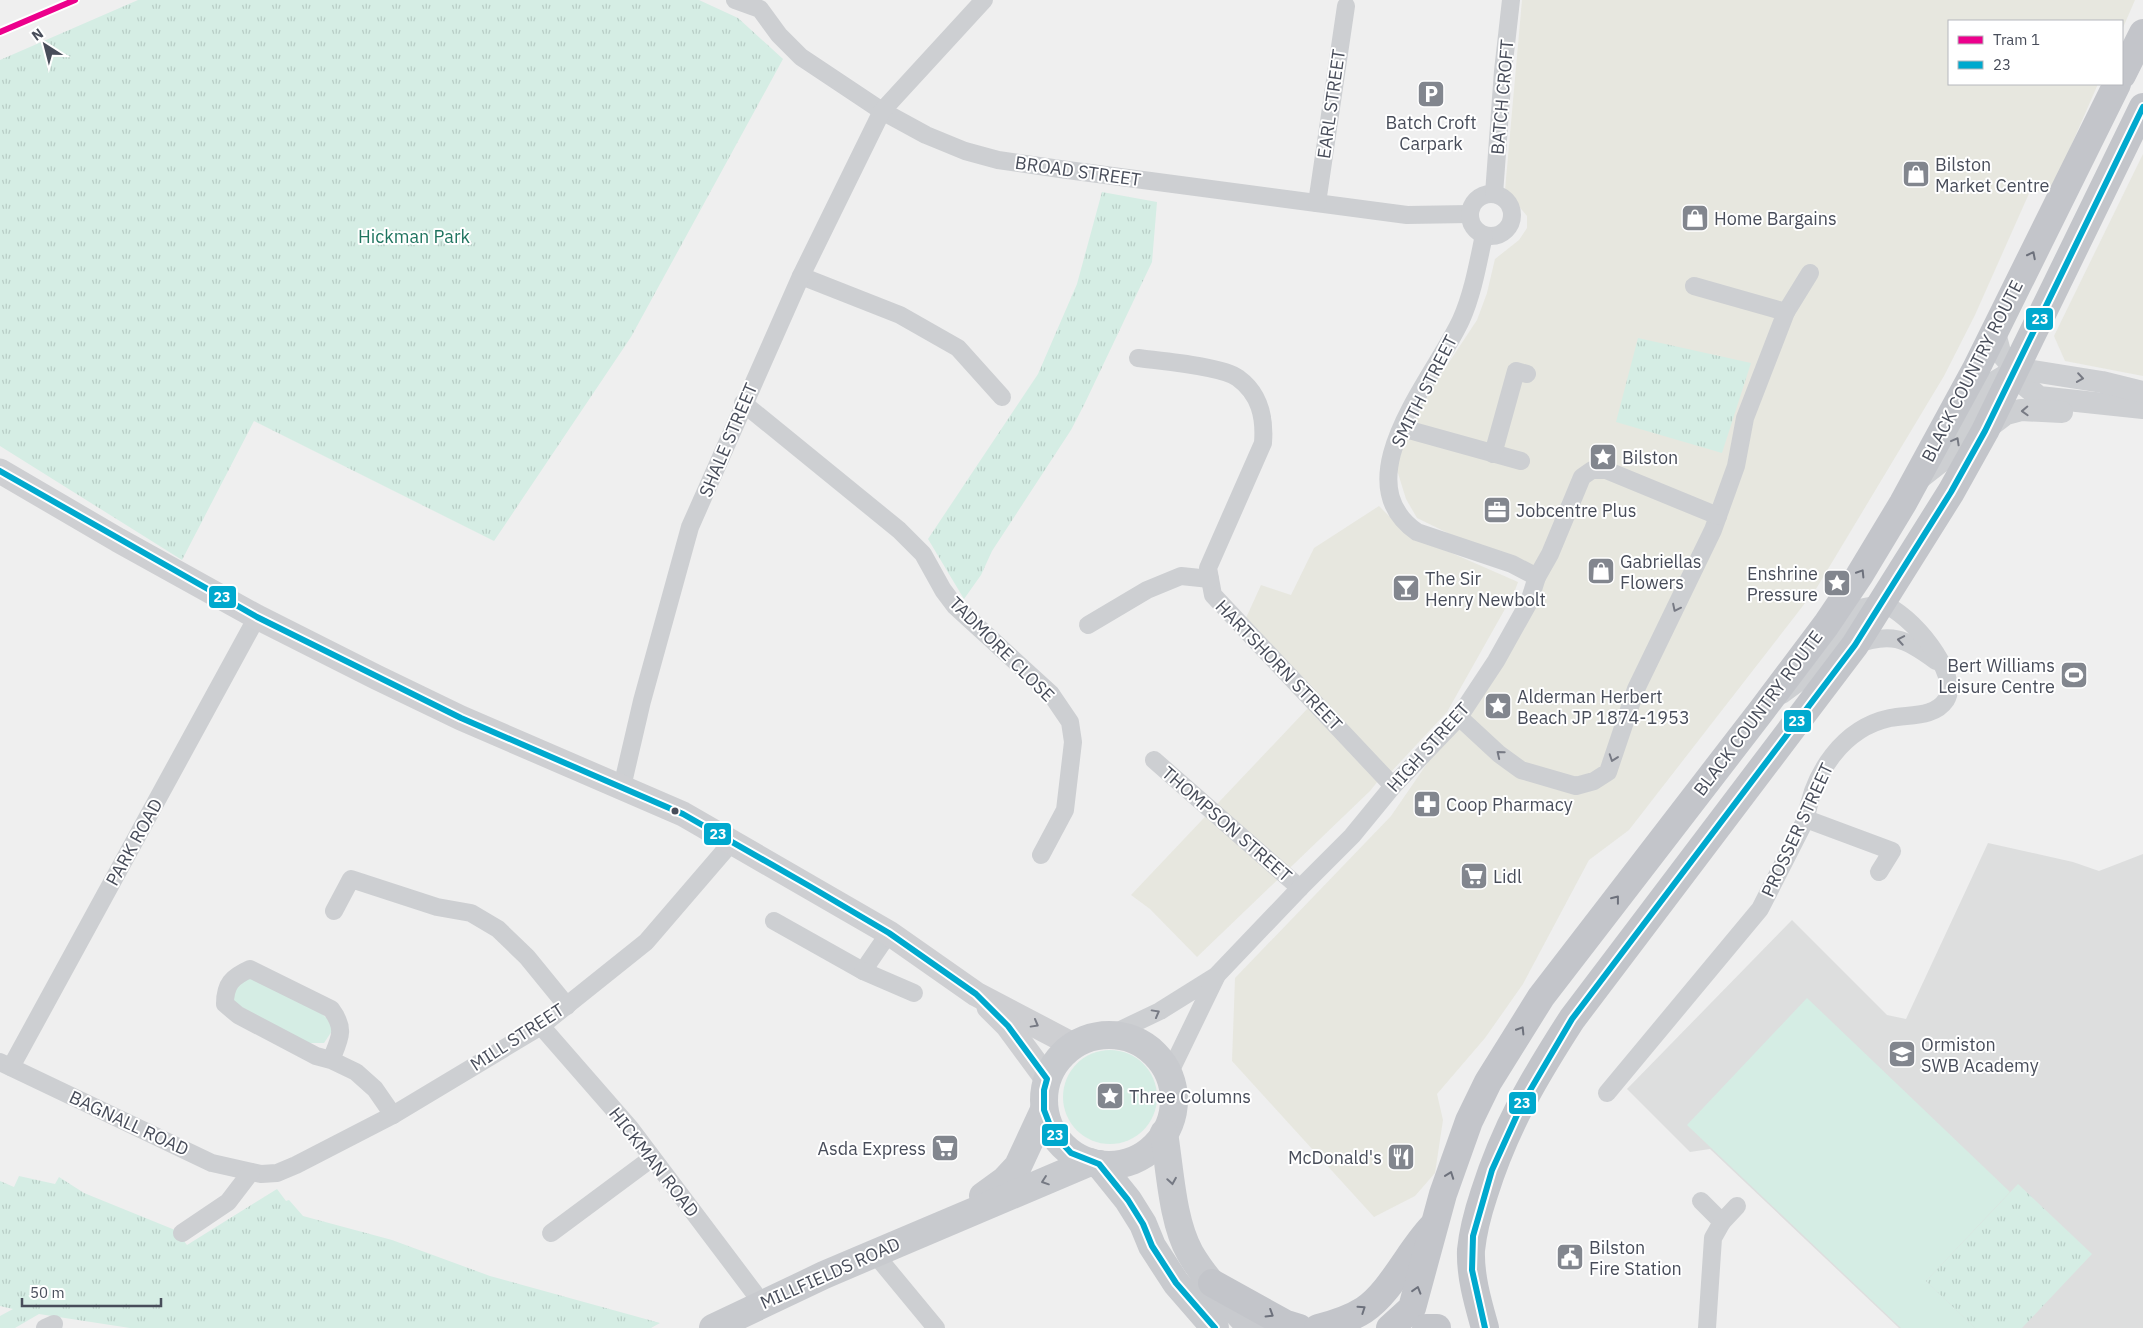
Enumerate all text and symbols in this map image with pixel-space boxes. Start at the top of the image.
north arrow [20,20,70,70]
legend [1948,20,2123,85]
text: N [28,24,47,45]
text: Tram 1 [1993,30,2040,49]
street label: BATCH CROFT [1486,38,1518,156]
street label: EARL STREET [1312,48,1350,160]
text: 23 [1993,55,2011,74]
parking icon: Batch Croft Carpark [1416,79,1446,109]
place label: Batch Croft Carpark [1386,111,1476,155]
street label: BROAD STREET [1014,151,1142,191]
place label: Bilston Market Centre [1935,153,2050,197]
shop icon: Bilston Market Centre [1901,159,1931,189]
shop icon: Home Bargains [1680,203,1710,233]
place label: Home Bargains [1714,207,1837,230]
park label: Hickman Park [358,225,471,248]
one-way arrow [2026,251,2036,260]
street label: BLACK COUNTRY ROUTE [1916,276,2028,466]
line badge: 23 [2025,307,2054,331]
text: 23 [2032,310,2048,328]
street label: SMITH STREET [1386,331,1462,451]
one-way arrow [2076,373,2084,383]
street label: SHALE STREET [694,379,762,501]
one-way arrow [2020,406,2028,417]
one-way arrow [1949,437,1959,446]
place icon: Bilston [1588,442,1618,472]
place label: Bilston [1622,446,1678,469]
office icon: Jobcentre Plus [1482,495,1512,525]
place label: Jobcentre Plus [1516,499,1637,522]
place label: Gabriellas Flowers [1620,550,1702,594]
shop icon: Gabriellas Flowers [1586,556,1616,586]
place label: Enshrine Pressure [1747,562,1818,606]
place label: The Sir Henry Newbolt [1425,567,1546,611]
place icon: Enshrine Pressure [1822,568,1852,598]
one-way arrow [1854,569,1864,578]
bar icon: The Sir Henry Newbolt [1391,573,1421,603]
line badge: 23 [208,585,237,609]
text: 23 [214,588,230,606]
street label: TADMORE CLOSE [944,591,1060,707]
street label: HARTSHORN STREET [1211,595,1347,735]
one-way arrow [1671,603,1682,612]
street label: BLACK COUNTRY ROUTE [1688,626,1828,800]
one-way arrow [1897,636,1906,646]
place label: Bert Williams Leisure Centre [1938,654,2055,698]
sports icon: Bert Williams Leisure Centre [2059,660,2089,690]
place label: Alderman Herbert Beach JP 1874-1953 [1517,685,1690,729]
place icon: Alderman Herbert Beach JP 1874-1953 [1483,691,1513,721]
street label: HIGH STREET [1382,697,1474,797]
line badge: 23 [1783,709,1812,733]
text: 23 [1789,712,1805,730]
one-way arrow [1497,752,1506,760]
one-way arrow [1609,753,1619,761]
street label: PROSSER STREET [1756,759,1838,901]
street label: THOMPSON STREET [1157,761,1297,887]
pharmacy icon: Coop Pharmacy [1412,789,1442,819]
place label: Coop Pharmacy [1446,793,1573,816]
street label: PARK ROAD [101,794,167,890]
unlabelled marker [670,806,680,816]
line badge: 23 [703,822,732,846]
text: 23 [710,825,726,843]
supermarket icon: Lidl [1459,861,1489,891]
place label: Lidl [1493,865,1522,888]
one-way arrow [1611,896,1619,905]
street label: MILL STREET [466,998,568,1076]
one-way arrow [1151,1009,1160,1019]
one-way arrow [1029,1018,1038,1028]
one-way arrow [1514,1026,1524,1035]
place label: Ormiston SWB Academy [1921,1033,2039,1077]
school or university icon: Ormiston SWB Academy [1887,1039,1917,1069]
place icon: Three Columns [1095,1081,1125,1111]
street label: BAGNALL ROAD [66,1085,192,1161]
place label: Three Columns [1129,1085,1251,1108]
line badge: 23 [1508,1091,1537,1115]
text: 23 [1514,1094,1530,1112]
street label: HICKMAN ROAD [604,1102,704,1222]
line badge: 23 [1041,1123,1069,1147]
text: 23 [1047,1126,1063,1144]
supermarket icon: Asda Express [930,1133,960,1163]
place label: Asda Express [818,1137,926,1160]
restaurant icon: McDonald's [1386,1142,1416,1172]
place label: McDonald's [1288,1146,1382,1169]
one-way arrow [1444,1171,1454,1180]
one-way arrow [1041,1175,1049,1185]
one-way arrow [1167,1177,1177,1186]
street label: MILLFIELDS ROAD [756,1232,904,1314]
place label: Bilston Fire Station [1589,1236,1682,1280]
public building icon: Bilston Fire Station [1555,1242,1585,1272]
scale bar [22,1276,161,1308]
text: 50 m [30,1283,65,1302]
one-way arrow [1412,1286,1422,1294]
one-way arrow [1357,1306,1366,1316]
one-way arrow [1264,1308,1273,1318]

